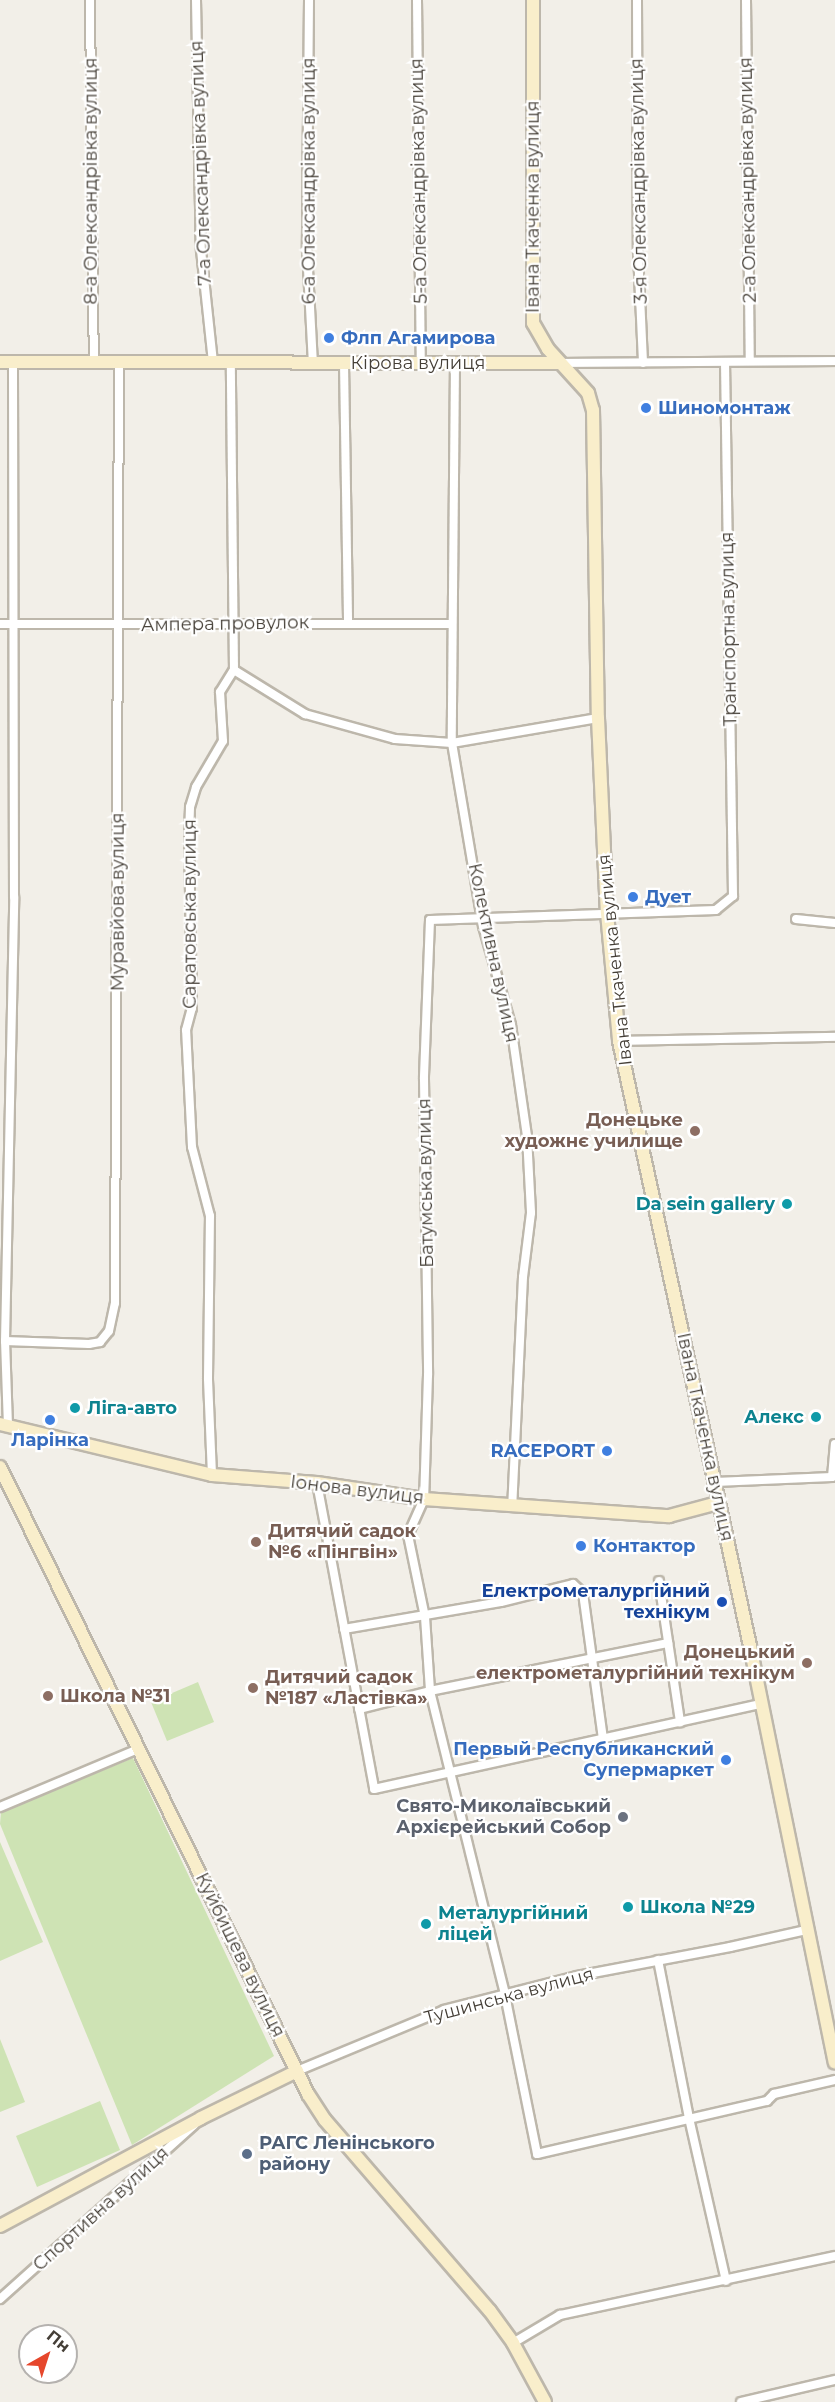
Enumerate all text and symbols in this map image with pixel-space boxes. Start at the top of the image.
street label: 7-а Олександрівка вулиця [186,40,216,286]
street label: 2-а Олександрівка вулиця [735,57,761,303]
street label: 8-а Олександрівка вулиця [80,58,102,304]
street label: 6-а Олександрівка вулиця [298,58,320,304]
street label: 5-а Олександрівка вулиця [406,58,432,304]
street label: 3-я Олександрівка вулиця [626,58,652,304]
street label: Івана Ткаченка вулиця [522,101,544,313]
place label: Флп Агамирова [341,327,495,349]
marker: Флп Агамирова [322,331,336,345]
street label: Кірова вулиця [351,352,485,374]
place label: Шиномонтаж [658,397,791,419]
marker: Шиномонтаж [639,401,653,415]
street label: Транспортна вулиця [717,532,741,726]
street label: Ампера провулок [141,612,309,636]
street label: Муравйова вулиця [107,813,129,991]
street label: Саратовська вулиця [179,819,201,1009]
street label: Івана Ткаченка вулиця [593,853,637,1067]
street label: Колективна вулиця [463,861,523,1045]
place label: Дует [645,886,691,908]
marker: Дует [626,890,640,904]
street label: Батумська вулиця [414,1098,438,1268]
place label: Донецьке художнє училище [504,1110,683,1152]
marker: Донецьке художнє училище [688,1124,702,1138]
place label: Da sein gallery [636,1193,775,1215]
marker: Da sein gallery [780,1197,794,1211]
street label: Івана Ткаченка вулиця [672,1331,738,1543]
place label: Ліга-авто [87,1397,177,1419]
marker: Ліга-авто [68,1401,82,1415]
place label: Алекс [744,1406,804,1428]
marker: Алекс [809,1410,823,1424]
marker: Ларінка [43,1413,57,1427]
place label: Ларінка [11,1429,89,1451]
place label: RACEPORT [491,1440,595,1462]
marker: RACEPORT [600,1444,614,1458]
street label: Іонова вулиця [289,1471,425,1509]
place label: Дитячий садок №6 «Пінгвін» [268,1521,416,1564]
marker: Дитячий садок №6 «Пінгвін» [249,1535,263,1549]
place label: Контактор [593,1535,695,1557]
marker: Контактор [574,1539,588,1553]
place label: Електрометалургійний технікум [481,1581,710,1624]
marker: Електрометалургійний технікум [715,1595,729,1609]
place label: Донецький електрометалургійний технікум [476,1642,795,1684]
marker: Донецький електрометалургійний технікум [800,1656,814,1670]
place label: Дитячий садок №187 «Ластівка» [265,1667,427,1710]
marker: Дитячий садок №187 «Ластівка» [246,1681,260,1695]
place label: Школа №31 [60,1685,170,1707]
marker: Школа №31 [41,1689,55,1703]
place label: Первый Республиканский Супермаркет [453,1739,714,1782]
marker: Первый Республиканский Супермаркет [719,1753,733,1767]
place label: Свято-Миколаївський Архієрейський Собор [396,1796,611,1838]
marker: Свято-Миколаївський Архієрейський Собор [616,1810,630,1824]
street label: Куйбишева вулиця [191,1869,289,2041]
place label: Школа №29 [640,1896,755,1918]
marker: Школа №29 [621,1900,635,1914]
place label: Металургійний ліцей [438,1903,588,1946]
marker: Металургійний ліцей [419,1917,433,1931]
street label: Тушинська вулиця [422,1963,596,2029]
place label: РАГС Ленінського району [259,2133,435,2176]
street label: Спортивна вулиця [29,2142,173,2276]
marker: РАГС Ленінського району [240,2147,254,2161]
north arrow [18,2324,78,2384]
text: Пн [43,2326,74,2356]

